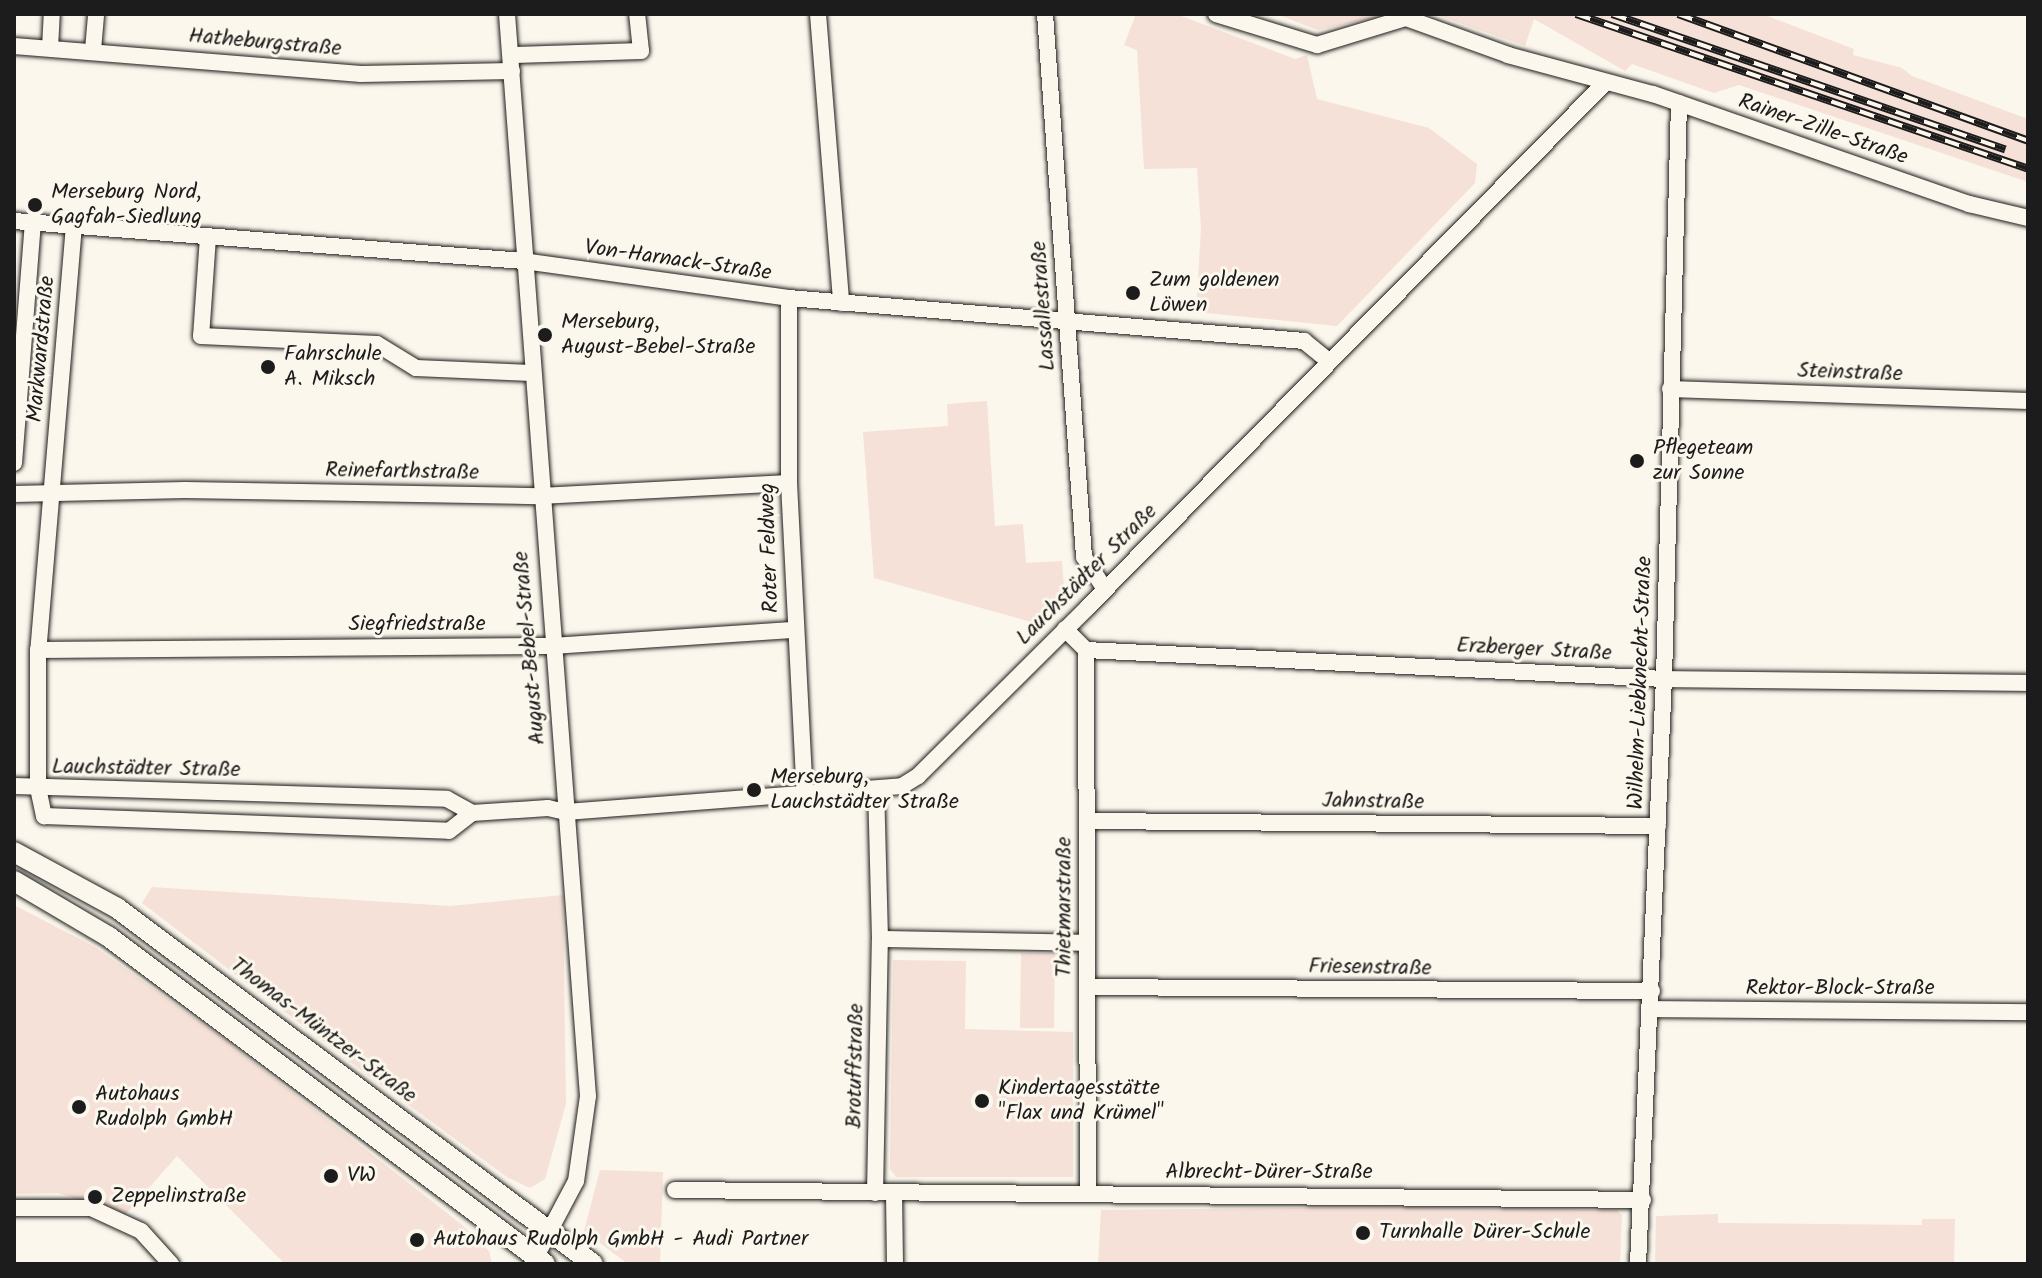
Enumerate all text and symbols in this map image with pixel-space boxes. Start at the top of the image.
street label: Hatheburgstraße [187,23,343,63]
street label: Rainer-Zille-Straße [1735,89,1911,171]
place label: Merseburg Nord, Gagfah-Siedlung [51,179,202,230]
marker: Merseburg Nord, Gagfah-Siedlung [26,196,44,214]
street label: Von-Harnack-Straße [583,235,773,287]
street label: Lassallestraße [1026,240,1062,372]
place label: Zum goldenen Löwen [1149,267,1280,318]
street label: Markwardstraße [22,275,62,423]
marker: Zum goldenen Löwen [1124,284,1142,302]
place label: Merseburg, August-Bebel-Straße [561,309,755,360]
marker: Merseburg, August-Bebel-Straße [536,326,554,344]
place label: Fahrschule A. Miksch [284,341,382,392]
marker: Fahrschule A. Miksch [259,358,277,376]
street label: Steinstraße [1797,358,1903,388]
place label: Pflegeteam zur Sonne [1653,435,1753,486]
marker: Pflegeteam zur Sonne [1628,452,1646,470]
street label: Reinefarthstraße [325,457,479,487]
street label: Roter Feldweg [755,482,785,614]
street label: Lauchstädter Straße [1011,499,1163,651]
street label: August-Bebel-Straße [508,550,552,746]
street label: Wilhelm-Liebknecht-Straße [1623,556,1659,810]
street label: Siegfriedstraße [348,612,486,638]
street label: Erzberger Straße [1456,633,1612,667]
street label: Lauchstädter Straße [51,754,241,784]
place label: Merseburg, Lauchstädter Straße [770,764,959,816]
marker: Merseburg, Lauchstädter Straße [745,781,763,799]
street label: Jahnstraße [1322,788,1424,816]
street label: Thietmarstraße [1052,837,1078,977]
street label: Thomas-Müntzer-Straße [225,952,421,1110]
street label: Friesenstraße [1308,954,1432,982]
street label: Rektor-Block-Straße [1745,976,1935,1002]
street label: Brotuffstraße [842,1003,870,1129]
place label: Kindertagesstätte "Flax und Krümel" [998,1075,1164,1126]
place label: Autohaus Rudolph GmbH [95,1081,233,1132]
marker: Kindertagesstätte "Flax und Krümel" [973,1092,991,1110]
marker: Autohaus Rudolph GmbH [70,1098,88,1116]
street label: Albrecht-Dürer-Straße [1165,1160,1373,1186]
place label: VW [347,1163,376,1189]
marker: VW [322,1167,340,1185]
place label: Zeppelinstraße [111,1184,246,1210]
marker: Zeppelinstraße [86,1188,104,1206]
place label: Turnhalle Dürer-Schule [1379,1220,1590,1246]
marker: Turnhalle Dürer-Schule [1354,1224,1372,1242]
place label: Autohaus Rudolph GmbH - Audi Partner [433,1227,808,1253]
marker: Autohaus Rudolph GmbH - Audi Partner [408,1231,426,1249]

